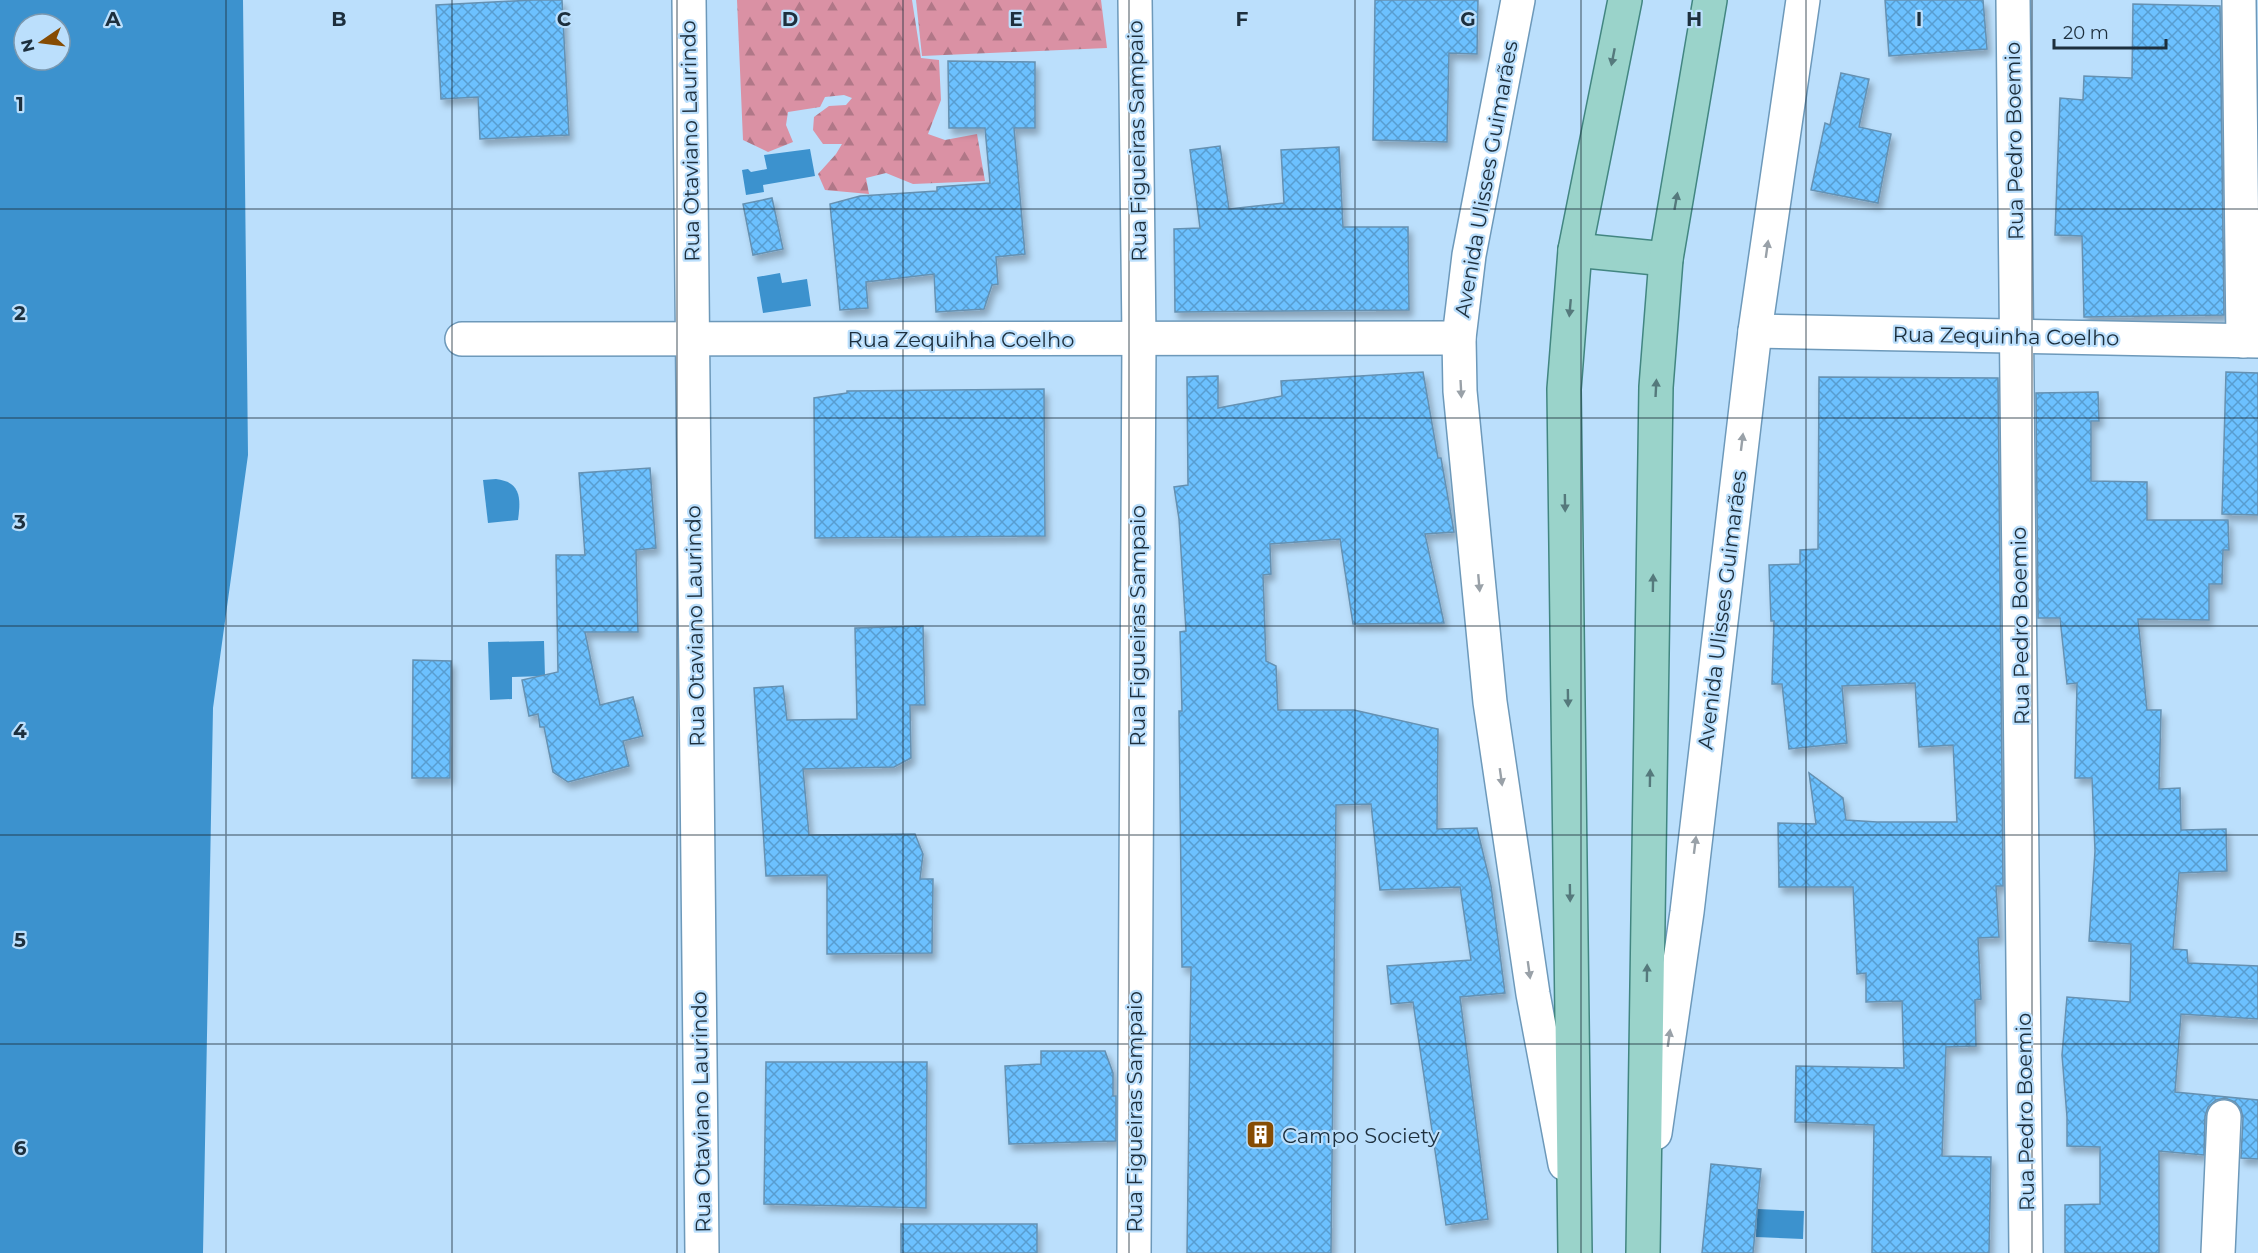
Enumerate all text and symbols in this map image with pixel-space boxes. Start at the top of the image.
text: A [104,7,121,31]
text: B [331,7,347,31]
text: C [557,7,572,31]
text: D [782,7,798,31]
text: E [1009,7,1023,31]
text: F [1236,7,1249,31]
text: G [1460,7,1476,31]
text: H [1686,7,1702,31]
text: I [1916,7,1922,31]
north arrow [12,12,72,72]
scale bar [2054,12,2166,50]
street label: Rua Otaviano Laurindo [675,20,705,262]
street label: Rua Figueiras Sampaio [1122,20,1152,262]
text: 20 m [2063,22,2109,44]
text: N [17,37,39,54]
street label: Avenida Ulisses Guimarães [1449,39,1523,319]
street label: Rua Pedro Boemio [2000,42,2028,240]
one-way arrow [1608,48,1617,67]
text: 1 [16,92,24,116]
one-way arrow [1672,191,1681,210]
one-way arrow [1762,239,1771,258]
one-way arrow [1566,299,1575,318]
text: 2 [14,301,26,325]
street label: Rua Zequinha Coelho [1892,322,2120,350]
street label: Rua Zequihha Coelho [848,327,1074,352]
one-way arrow [1652,379,1661,398]
one-way arrow [1456,380,1465,399]
one-way arrow [1737,433,1747,452]
street label: Avenida Ulisses Guimarães [1692,469,1752,751]
one-way arrow [1560,493,1570,512]
street label: Rua Otaviano Laurindo [680,505,710,747]
street label: Rua Figueiras Sampaio [1125,505,1150,747]
text: 3 [13,510,26,534]
street label: Rua Pedro Boemio [2006,527,2034,725]
one-way arrow [1474,574,1484,593]
one-way arrow [1648,574,1658,593]
one-way arrow [1563,688,1573,707]
text: 4 [13,719,27,743]
one-way arrow [1496,768,1505,787]
one-way arrow [1645,769,1655,788]
one-way arrow [1690,835,1700,854]
one-way arrow [1565,883,1575,902]
text: 5 [14,928,26,952]
one-way arrow [1525,961,1534,980]
one-way arrow [1642,964,1652,983]
street label: Rua Otaviano Laurindo [686,991,716,1233]
street label: Rua Figueiras Sampaio [1122,991,1147,1233]
street label: Rua Pedro Boemio [2011,1013,2039,1211]
one-way arrow [1665,1028,1674,1047]
building icon: Campo Society [1245,1119,1277,1151]
place label: Campo Society [1282,1123,1440,1148]
text: 6 [14,1136,27,1160]

